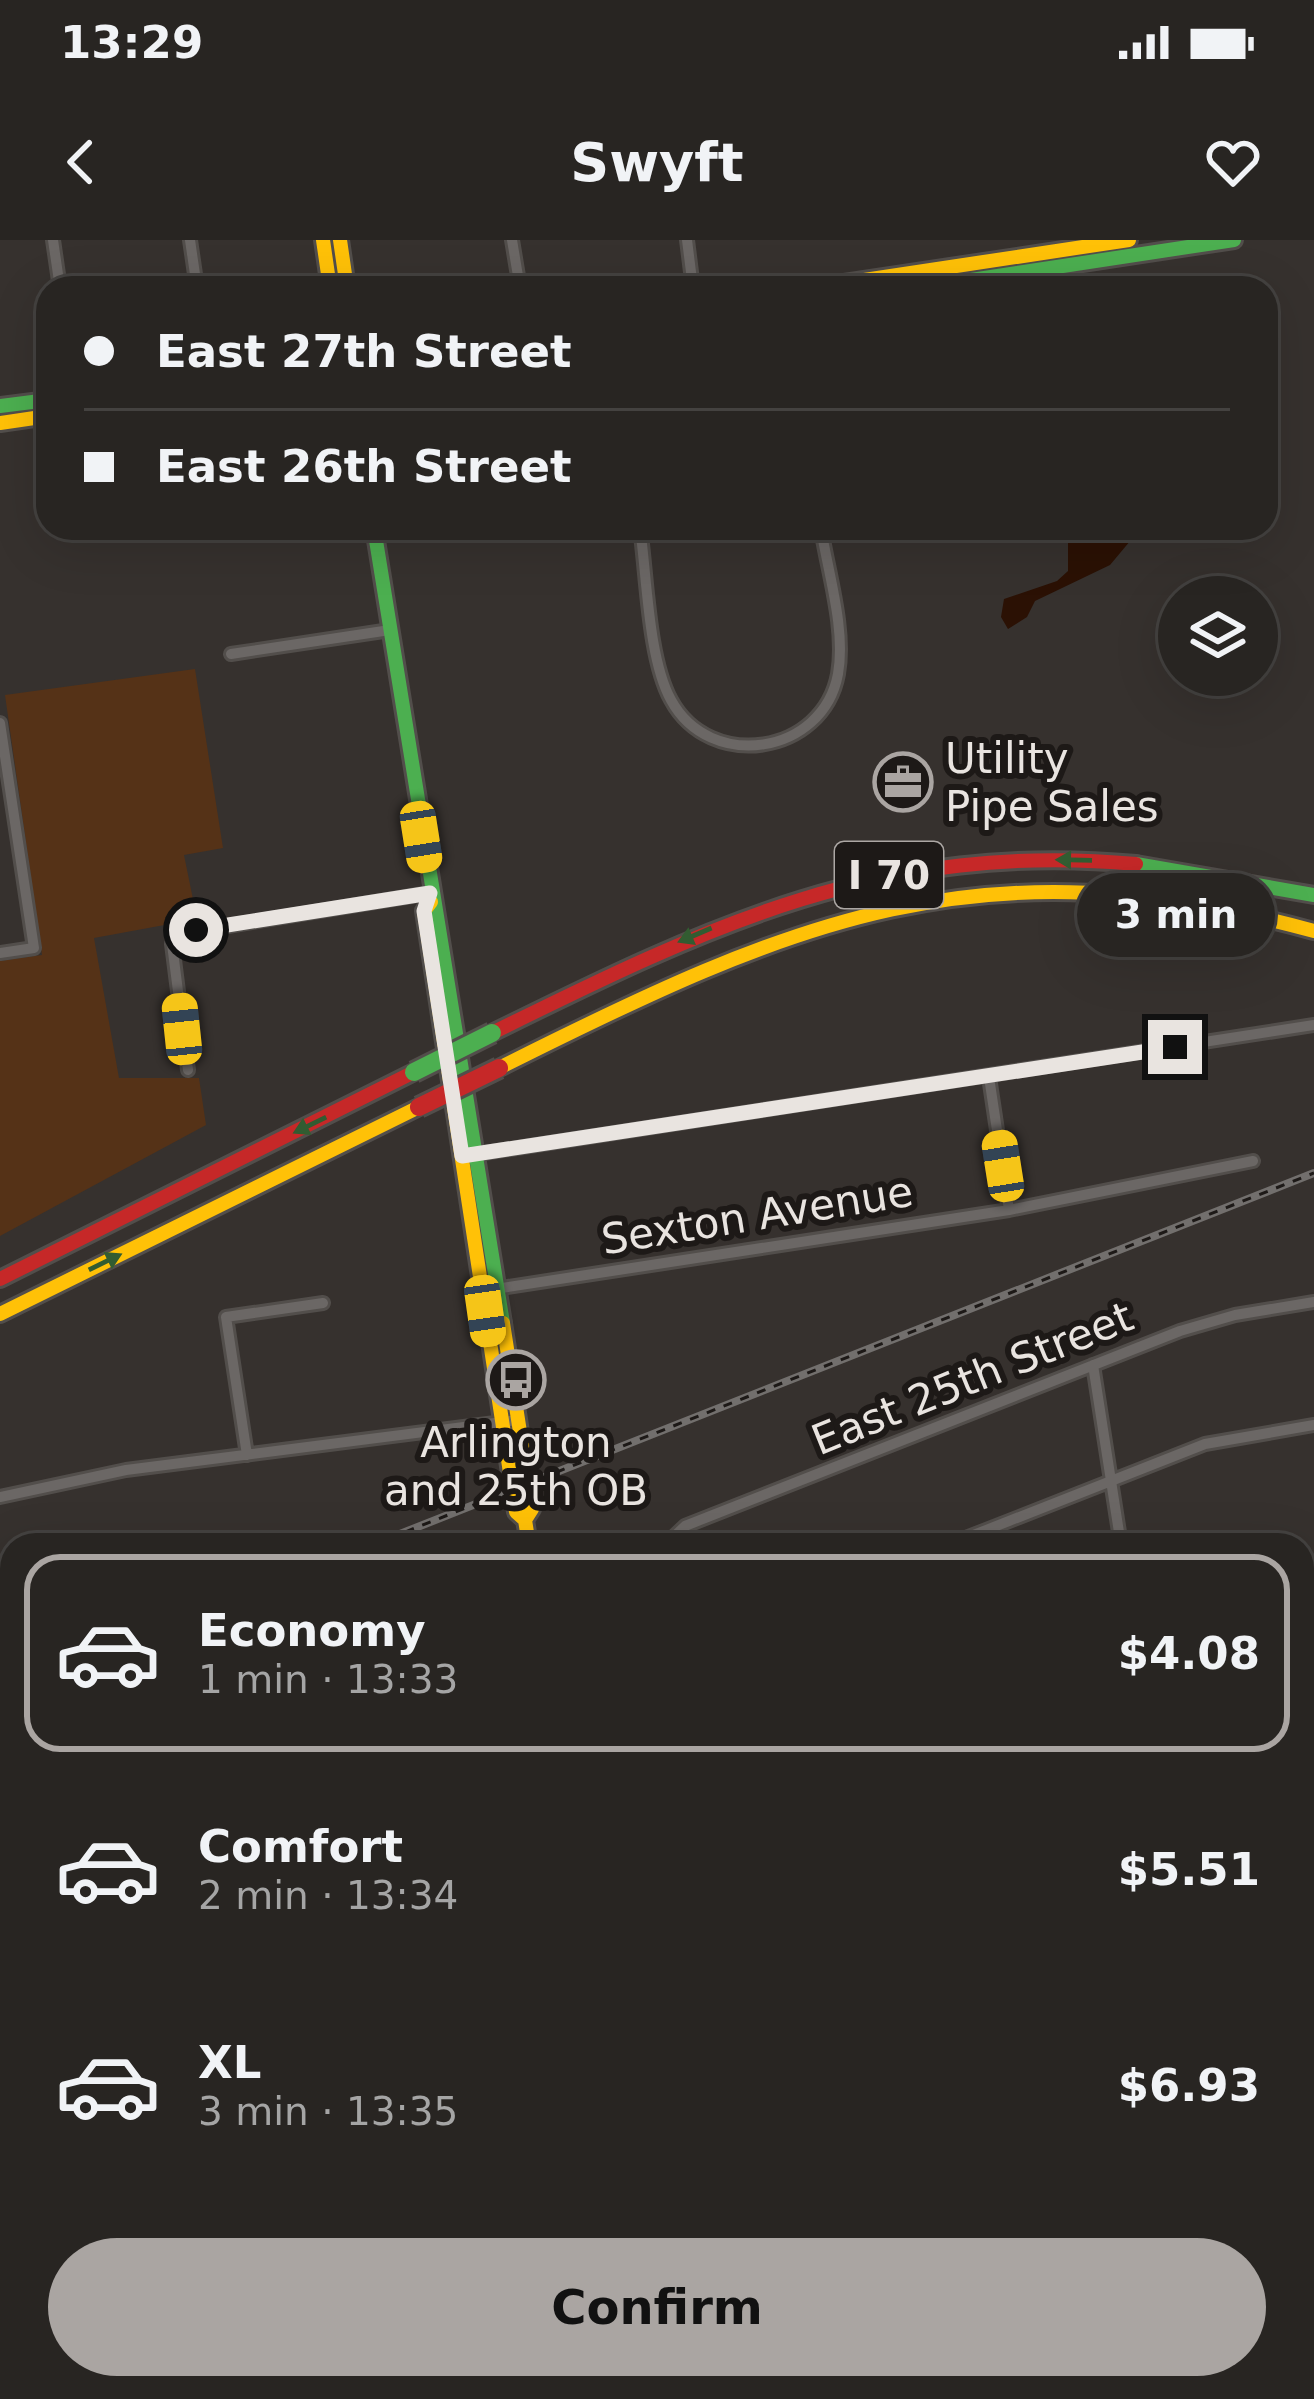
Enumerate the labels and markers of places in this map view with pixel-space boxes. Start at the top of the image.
place label: Utility Pipe Sales [945,734,1159,831]
office icon: Utility Pipe Sales [872,751,934,813]
bus stop icon: Arlington and 25th OB [485,1349,547,1411]
place label: Arlington and 25th OB [384,1418,648,1515]

